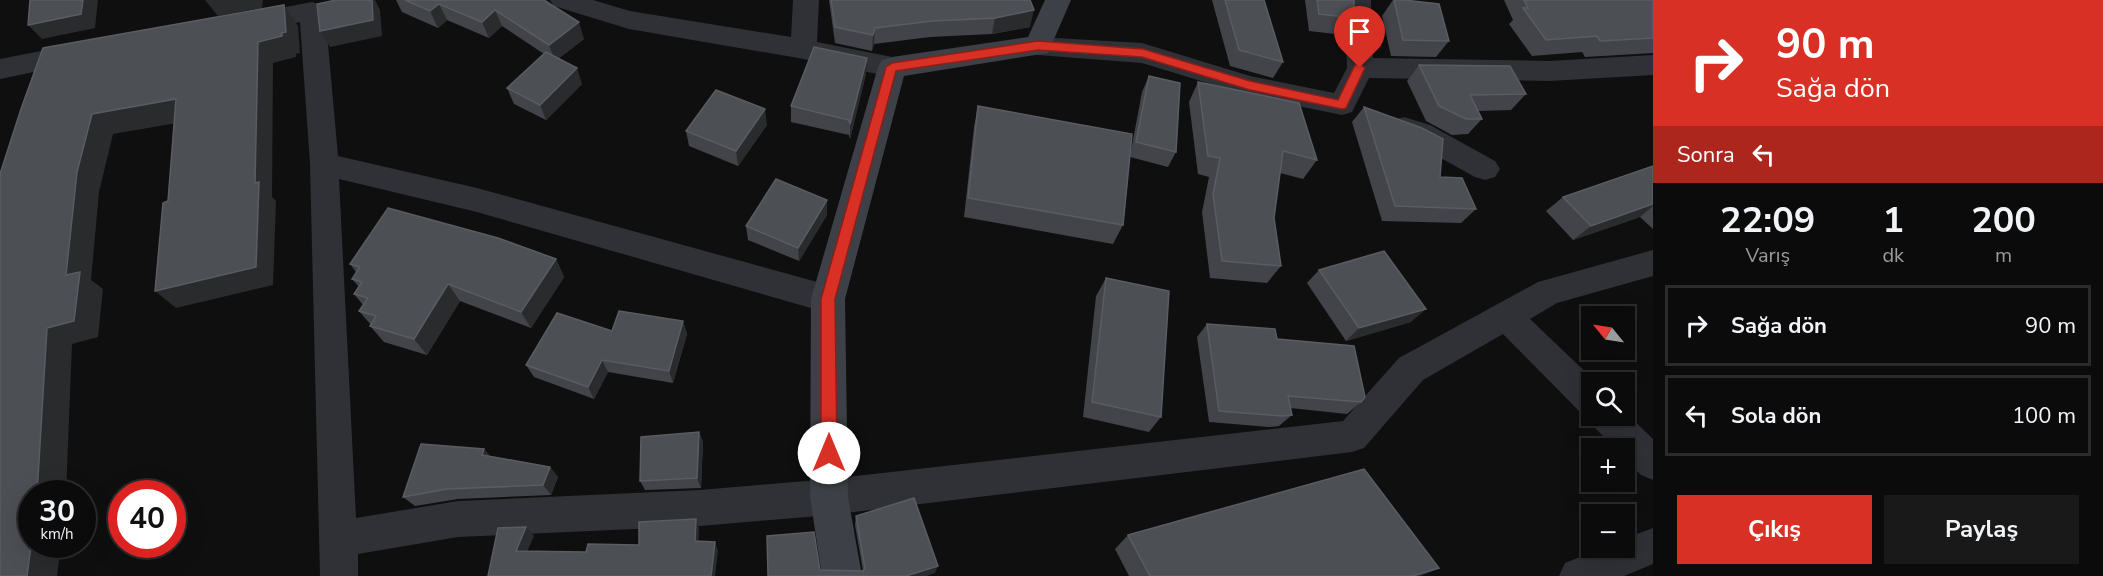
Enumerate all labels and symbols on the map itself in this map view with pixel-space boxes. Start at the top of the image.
pin [1334,6,1385,68]
north arrow [1581,306,1635,360]
position arrow [797,421,861,485]
speed limit sign: 40 [108,480,186,558]

